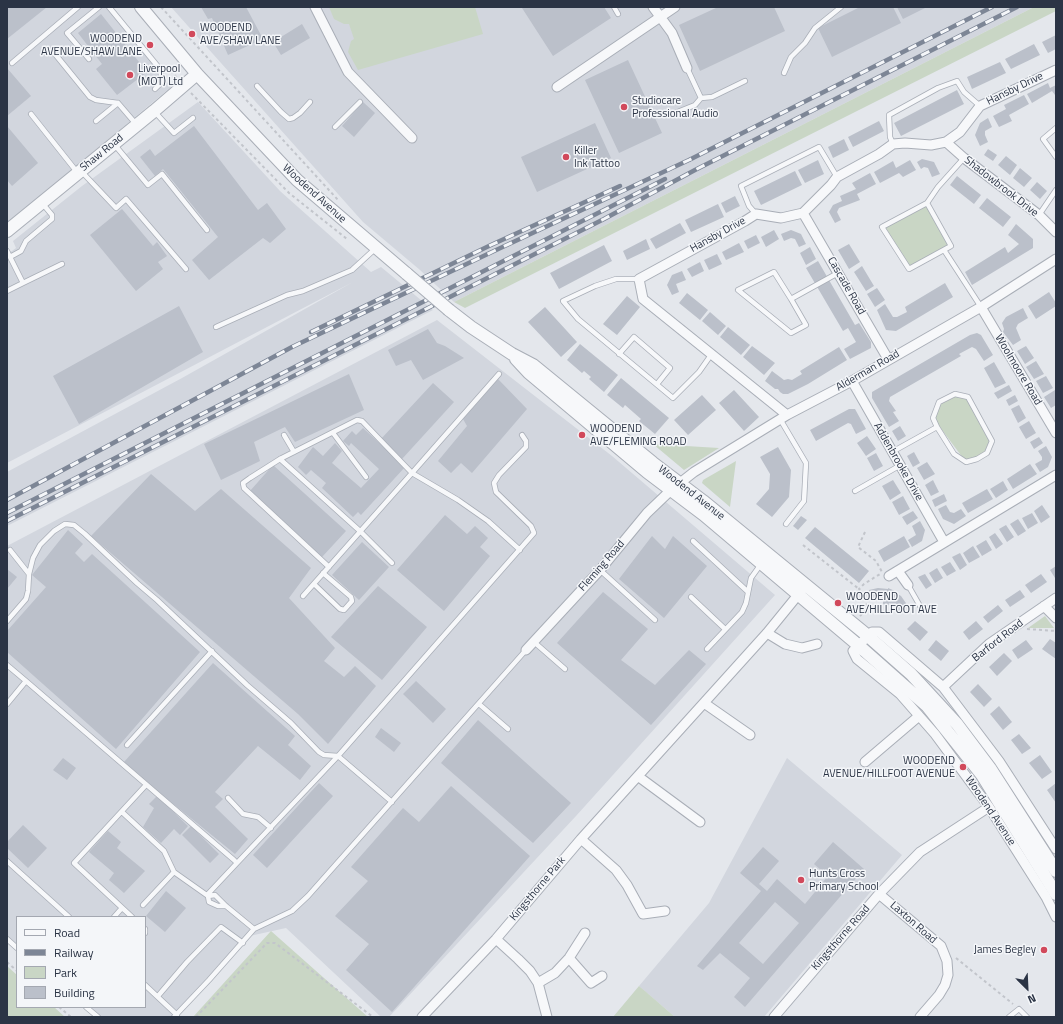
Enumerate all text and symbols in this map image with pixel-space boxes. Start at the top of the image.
place label: WOODEND AVE/SHAW LANE [200,21,280,47]
marker: WOODEND AVE/SHAW LANE [187,29,197,39]
place label: WOODEND AVENUE/SHAW LANE [41,32,142,58]
marker: WOODEND AVENUE/SHAW LANE [145,40,155,50]
place label: Liverpool (MOT) Ltd [138,62,183,88]
marker: Liverpool (MOT) Ltd [125,70,135,80]
street label: Hansby Drive [984,70,1046,108]
place label: Studiocare Professional Audio [632,94,718,120]
marker: Studiocare Professional Audio [619,102,629,112]
street label: Shaw Road [78,132,126,174]
place label: Killer Ink Tattoo [574,144,620,170]
marker: Killer Ink Tattoo [561,152,571,162]
street label: Shadowbrook Drive [961,154,1041,220]
street label: Woodend Avenue [279,162,349,226]
street label: Hansby Drive [688,214,748,256]
street label: Cascade Road [824,255,868,317]
street label: Woolmoore Road [992,332,1044,408]
street label: Alderman Road [834,348,902,394]
street label: Addenbrooke Drive [870,421,926,503]
place label: WOODEND AVE/FLEMING ROAD [590,422,687,448]
marker: WOODEND AVE/FLEMING ROAD [577,430,587,440]
street label: Woodend Avenue [655,463,727,523]
street label: Fleming Road [576,538,628,594]
place label: WOODEND AVE/HILLFOOT AVE [846,590,937,616]
marker: WOODEND AVE/HILLFOOT AVE [833,598,843,608]
street label: Barford Road [970,617,1026,665]
place label: WOODEND AVENUE/HILLFOOT AVENUE [823,754,955,780]
marker: WOODEND AVENUE/HILLFOOT AVENUE [958,762,968,772]
street label: Woodend Avenue [962,774,1018,848]
street label: Kingsthorne Park [507,854,569,924]
place label: Hunts Cross Primary School [809,867,879,893]
marker: Hunts Cross Primary School [796,875,806,885]
street label: Laxton Road [887,899,939,947]
street label: Kingsthorne Road [809,903,873,973]
legend [16,916,146,1008]
text: Road [54,923,80,942]
text: Railway [54,943,94,962]
place label: James Begley [974,943,1036,957]
marker: James Begley [1039,945,1049,955]
text: Park [54,963,77,982]
north arrow [1007,968,1047,1008]
text: Building [54,983,95,1002]
text: N [1025,990,1039,1008]

